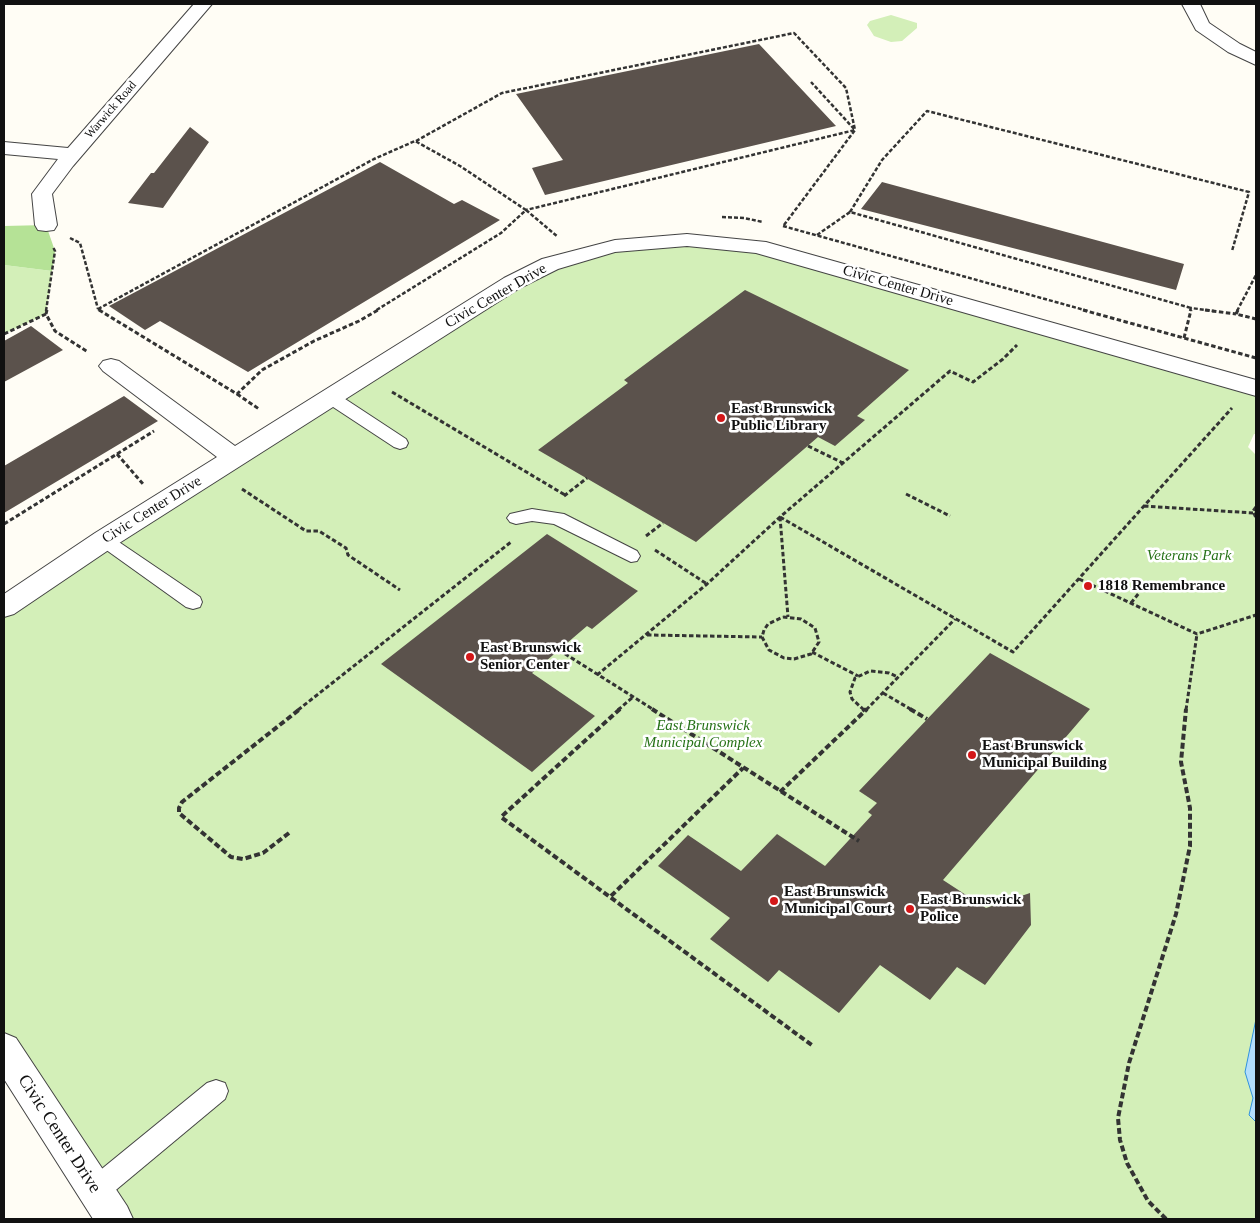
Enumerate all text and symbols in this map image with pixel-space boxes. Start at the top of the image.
street label: Warwick Road [82,78,140,142]
street label: Civic Center Drive [442,260,550,332]
street label: Civic Center Drive [841,262,955,310]
place label: East Brunswick Public Library [731,400,832,435]
marker: East Brunswick Public Library [715,412,727,424]
street label: Civic Center Drive [99,472,205,548]
park label: Veterans Park [1147,547,1231,565]
place label: 1818 Remembrance [1098,577,1225,595]
marker: 1818 Remembrance [1082,580,1094,592]
place label: East Brunswick Senior Center [480,639,581,674]
marker: East Brunswick Senior Center [464,651,476,663]
park label: East Brunswick Municipal Complex [644,717,762,752]
place label: East Brunswick Municipal Building [982,737,1107,772]
marker: East Brunswick Municipal Building [966,749,978,761]
place label: East Brunswick Municipal Court [784,883,892,918]
place label: East Brunswick Police [920,891,1021,926]
marker: East Brunswick Municipal Court [768,895,780,907]
marker: East Brunswick Police [904,903,916,915]
street label: Civic Center Drive [13,1071,105,1197]

